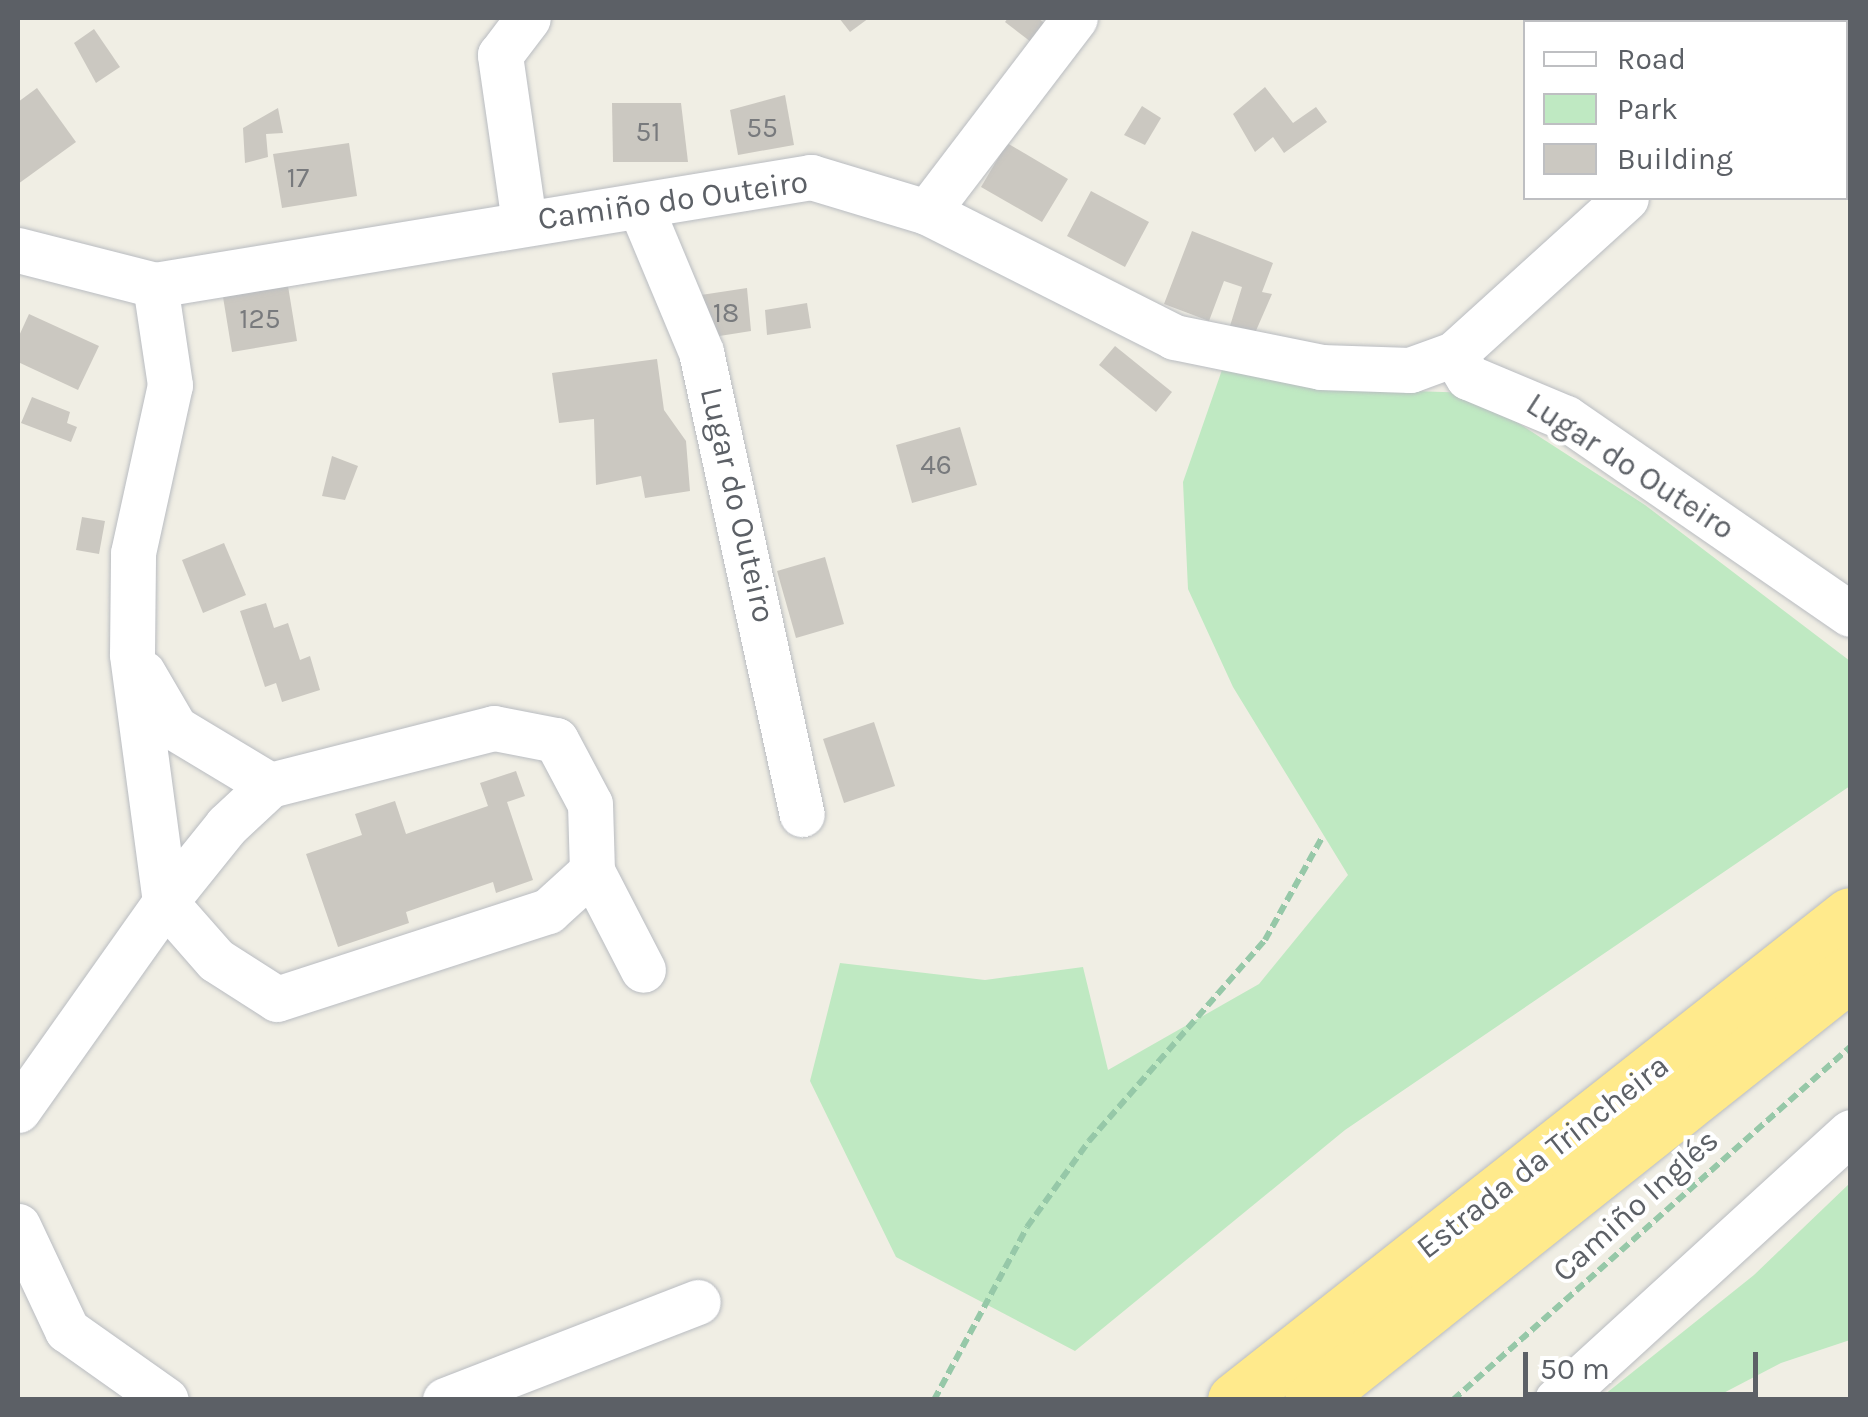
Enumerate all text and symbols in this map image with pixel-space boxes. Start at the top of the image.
legend [1523,20,1848,200]
text: Road [1617,41,1686,77]
text: Park [1617,91,1678,127]
house number: 55 [746,111,778,145]
house number: 51 [635,115,661,149]
text: Building [1617,141,1733,177]
house number: 17 [287,161,309,195]
street label: Camiño do Outeiro [536,163,810,239]
house number: 18 [713,296,739,330]
house number: 125 [239,302,281,336]
street label: Lugar do Outeiro [691,384,783,626]
street label: Lugar do Outeiro [1519,385,1741,549]
house number: 46 [920,448,952,482]
street label: Estrada da Trincheira [1409,1047,1677,1267]
street label: Camiño Inglés [1545,1122,1727,1290]
scale bar [1528,1332,1763,1394]
text: 50 m [1540,1351,1610,1387]

